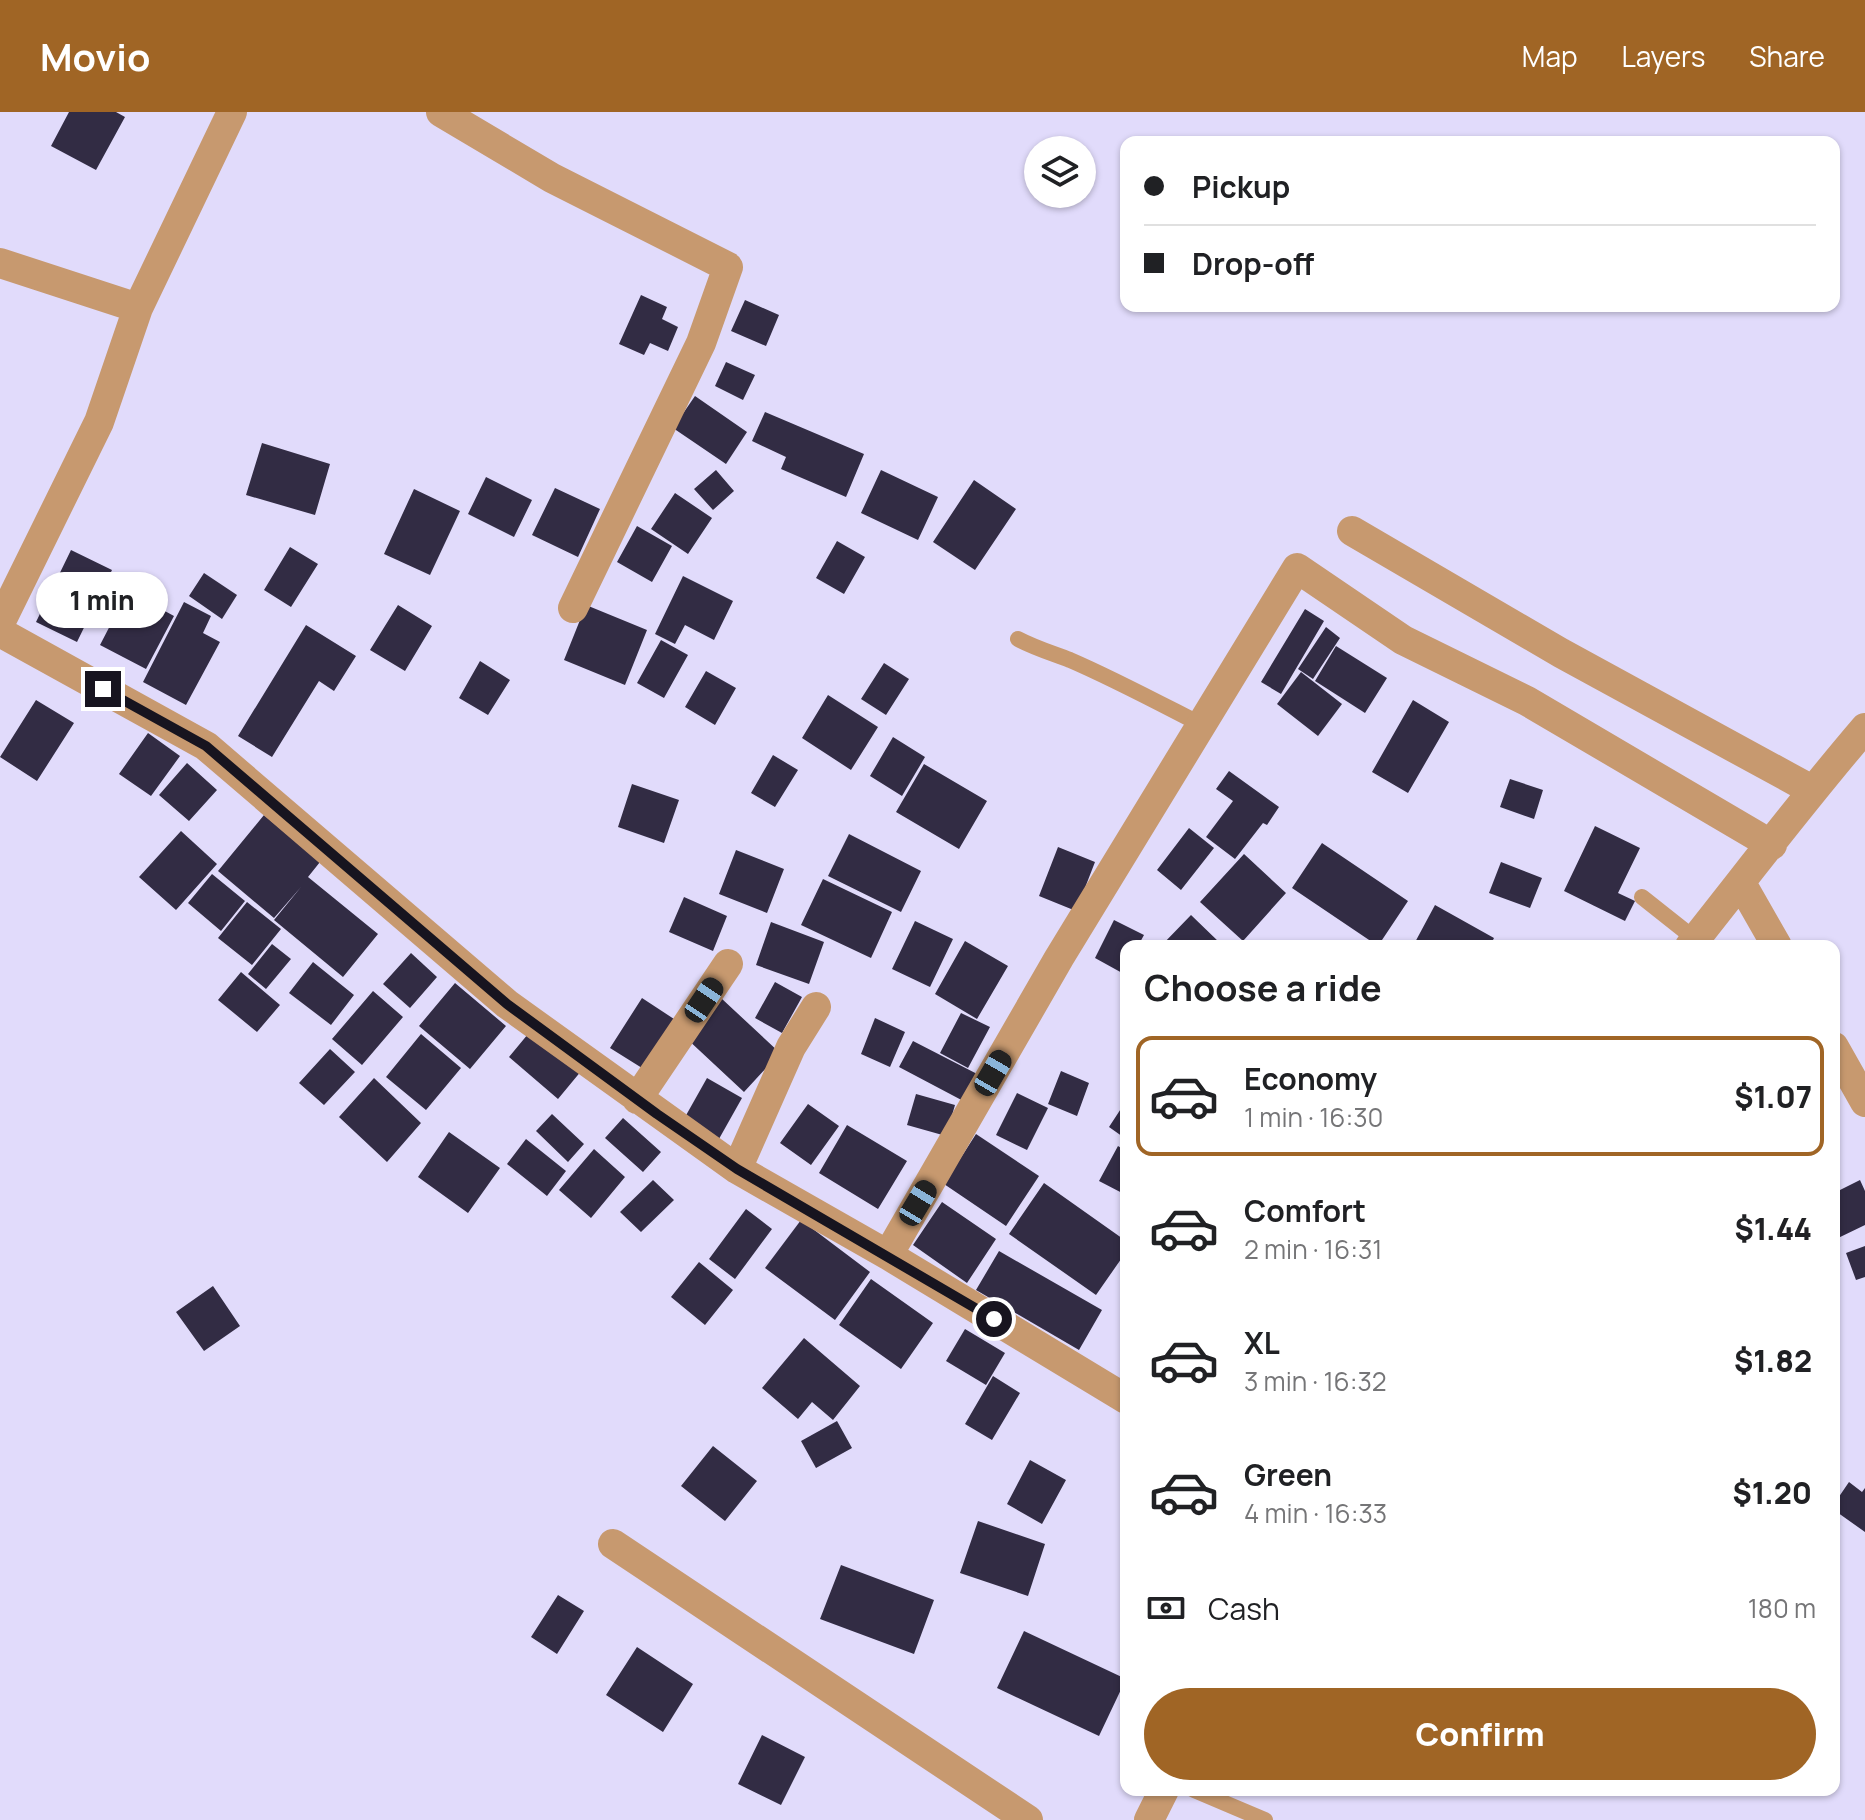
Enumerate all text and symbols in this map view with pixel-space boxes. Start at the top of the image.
text: Movio [40,30,150,82]
text: Map [1522,37,1578,75]
text: Layers [1622,37,1705,75]
text: Share [1749,37,1825,75]
map controls [1024,136,1096,208]
button: layers [1024,136,1096,208]
text: Pickup [1192,166,1290,207]
text: Drop-off [1192,243,1314,284]
callout: 1 min [37,573,169,629]
text: 1 min [69,582,135,618]
route end [85,671,121,707]
text: Choose a ride [1144,963,1382,1012]
car [681,973,727,1027]
car [971,1046,1015,1100]
text: Economy [1244,1058,1377,1099]
icon: car [1148,1060,1220,1132]
text: $1.07 [1734,1076,1812,1117]
text: 1 min · 16:30 [1244,1099,1383,1135]
car [895,1176,941,1230]
text: Comfort [1244,1190,1366,1231]
icon: car [1148,1192,1220,1264]
text: $1.44 [1734,1208,1812,1249]
text: 2 min · 16:31 [1244,1231,1382,1267]
route start [976,1301,1012,1337]
text: XL [1244,1322,1280,1363]
icon: car [1148,1324,1220,1396]
text: $1.82 [1734,1340,1812,1381]
text: 3 min · 16:32 [1244,1363,1387,1399]
text: Green [1244,1454,1332,1495]
icon: car [1148,1456,1220,1528]
text: $1.20 [1732,1472,1812,1513]
text: 4 min · 16:33 [1244,1495,1387,1531]
icon: cash [1144,1586,1188,1630]
text: Cash [1208,1588,1280,1629]
text: 180 m [1748,1590,1816,1626]
button: Confirm [1144,1688,1816,1780]

